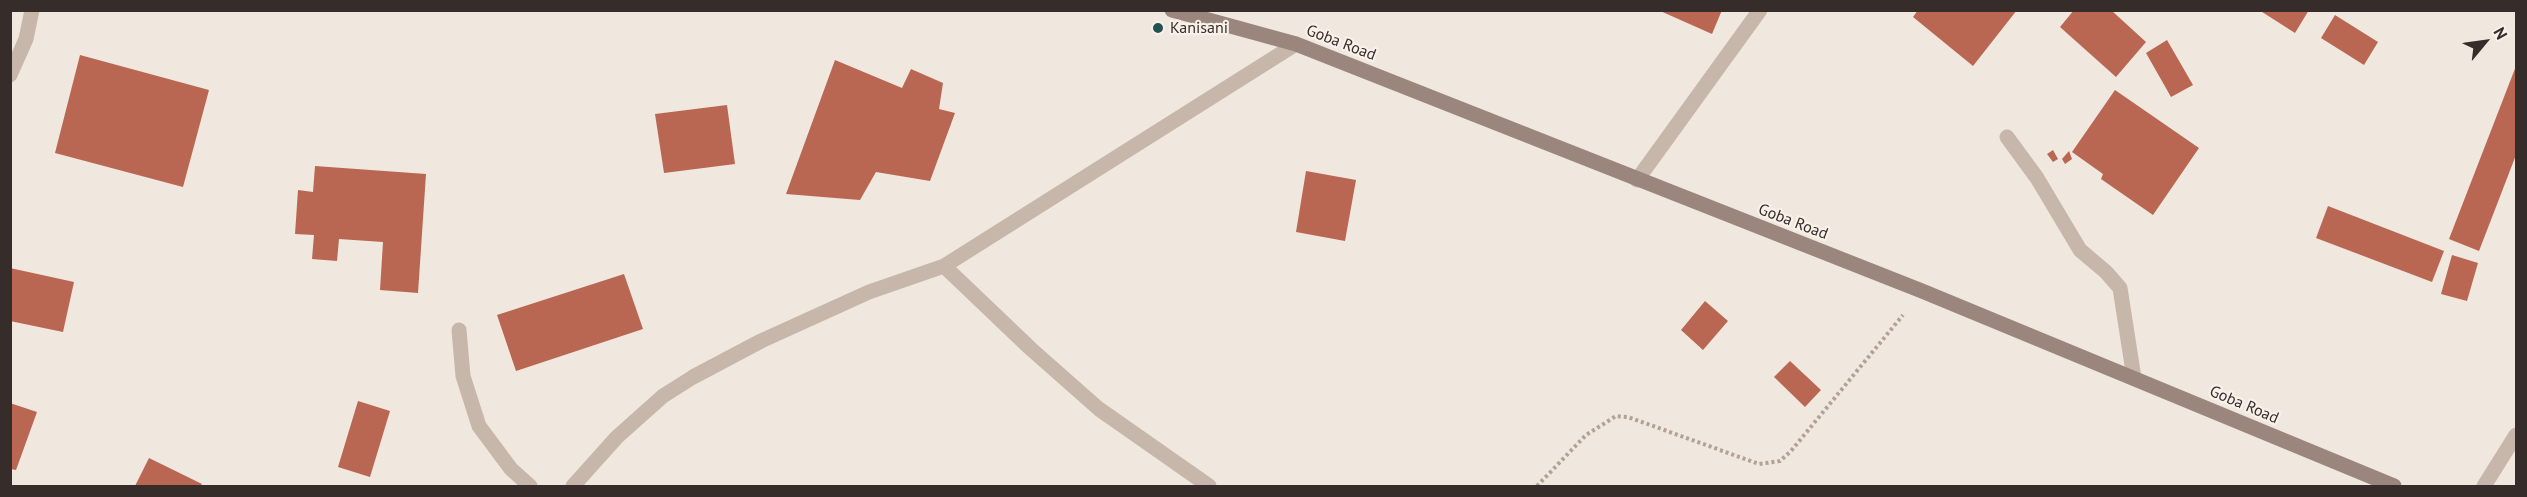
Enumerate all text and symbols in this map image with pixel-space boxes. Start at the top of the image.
north arrow [2455,12,2515,72]
place label: Kanisani [1170,18,1228,38]
marker: Kanisani [1151,21,1165,35]
street label: Goba Road [1303,21,1379,65]
text: N [2489,24,2512,43]
street label: Goba Road [1755,200,1831,244]
street label: Goba Road [2207,382,2281,428]

